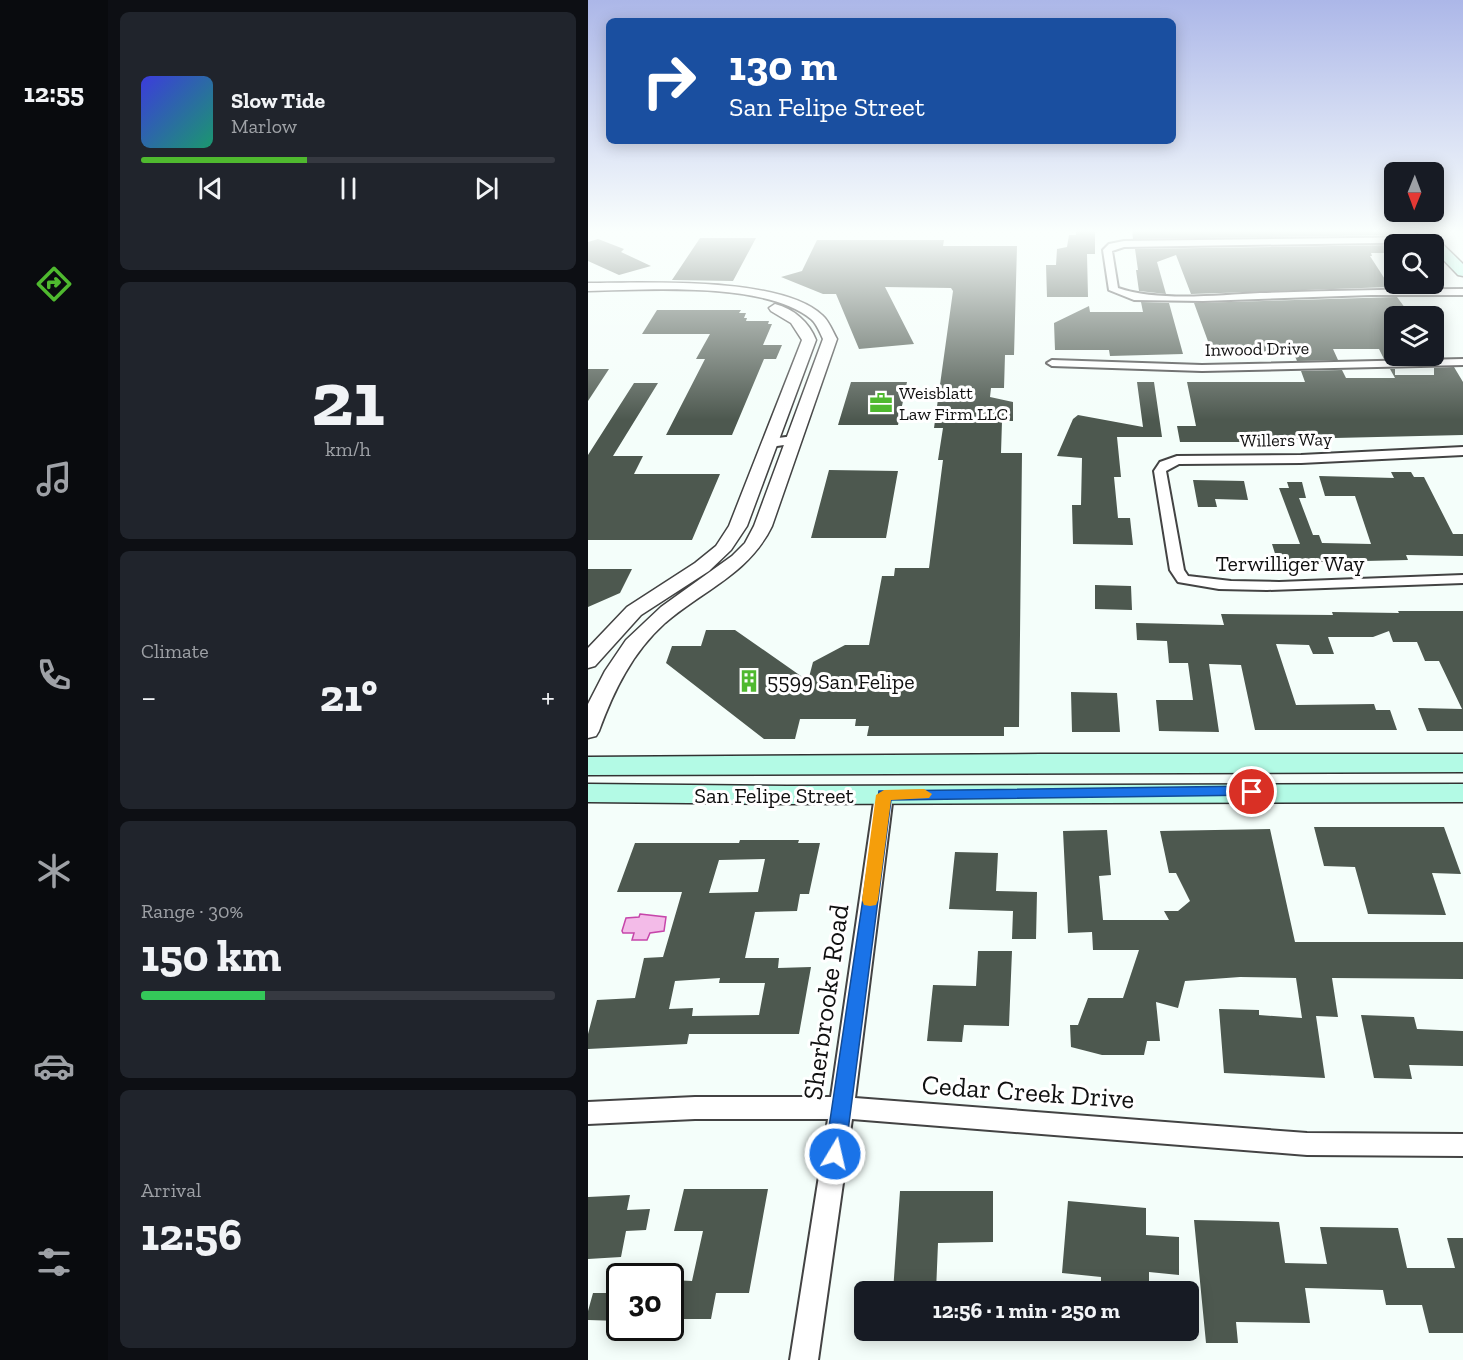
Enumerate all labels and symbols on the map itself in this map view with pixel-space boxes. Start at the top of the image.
north arrow [1384,162,1444,222]
street label: Inwood Drive [1205,337,1309,361]
place label: Weisblatt Law Firm LLC [899,382,1008,425]
office icon: Weisblatt Law Firm LLC [868,390,894,416]
street label: Willers Way [1240,428,1333,452]
street label: Terwilliger Way [1215,550,1365,577]
building icon: 5599 San Felipe [736,668,762,694]
place label: 5599 San Felipe [767,668,914,695]
pin [1226,766,1277,817]
street label: San Felipe Street [694,782,855,809]
street label: Sherbrooke Road [796,902,856,1102]
street label: Cedar Creek Drive [921,1069,1135,1115]
position arrow [803,1122,867,1186]
speed limit sign: 30 [606,1263,684,1341]

